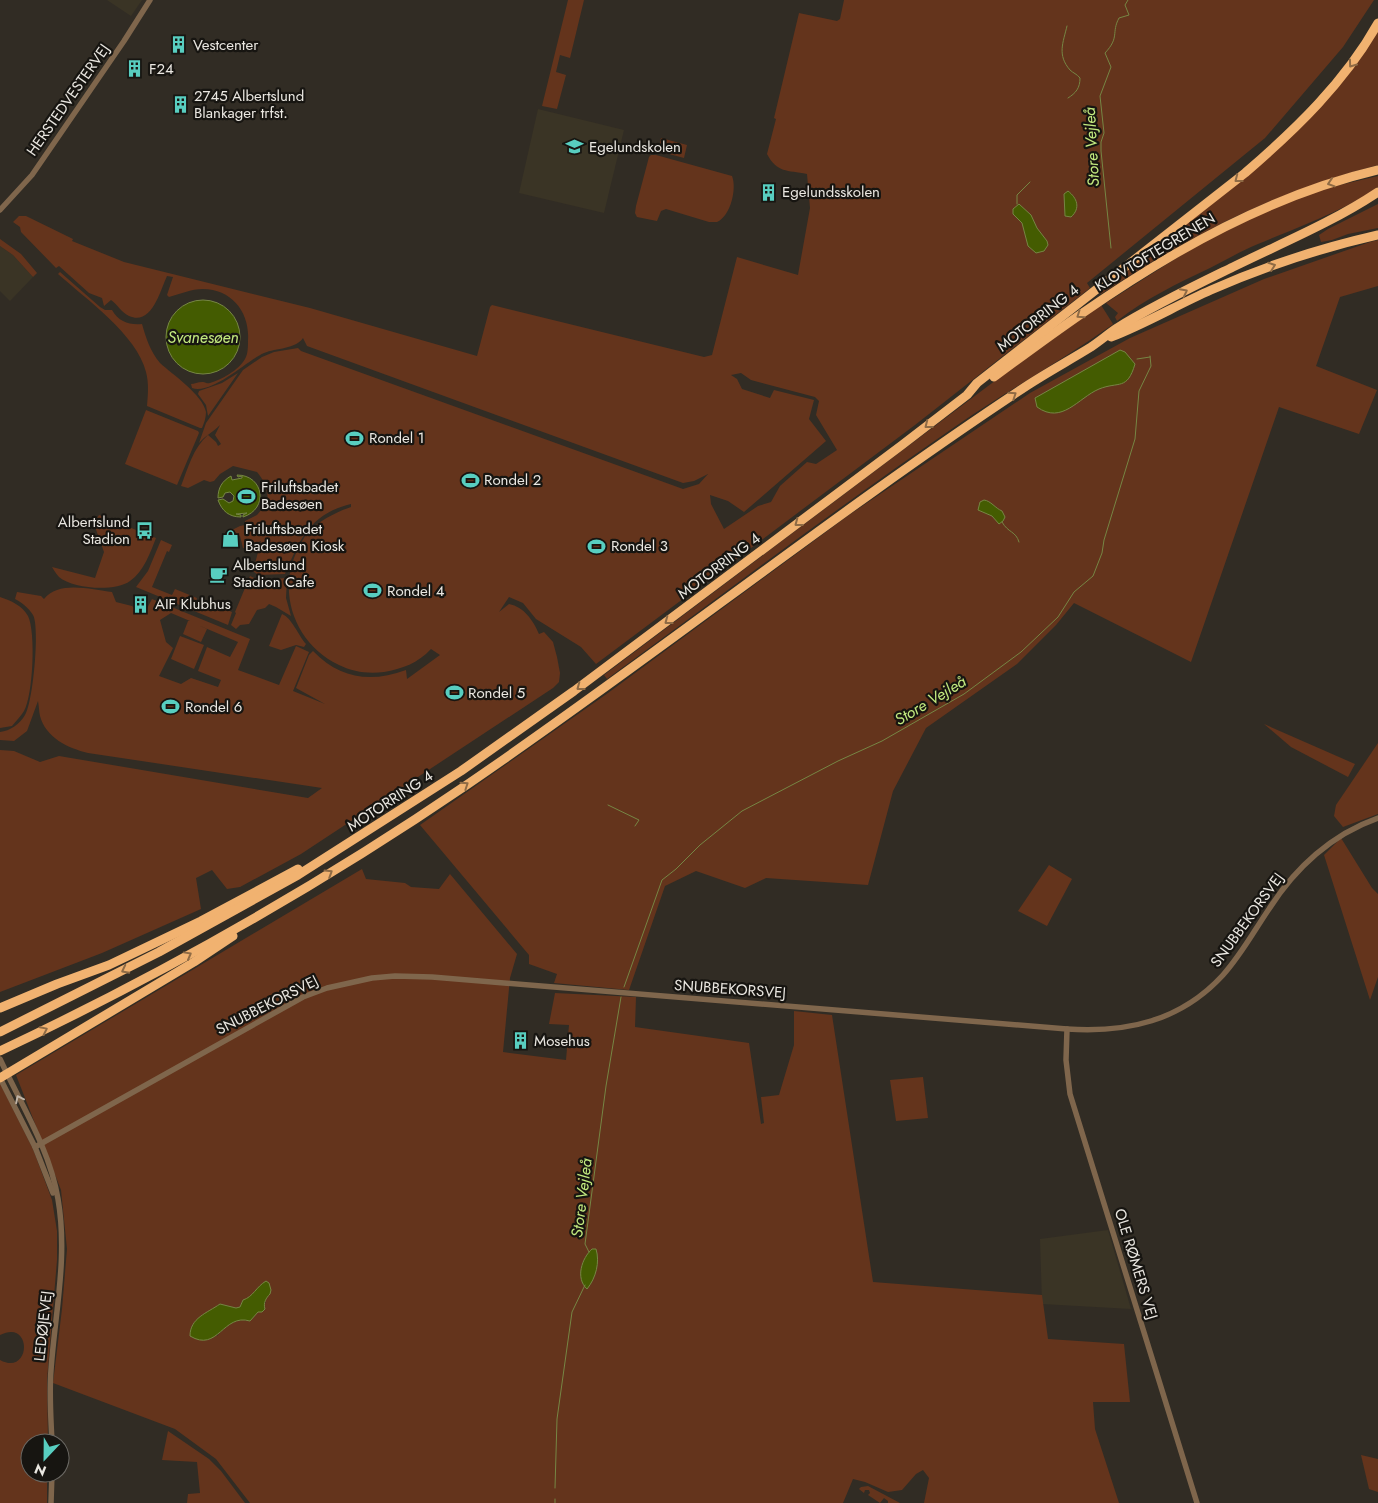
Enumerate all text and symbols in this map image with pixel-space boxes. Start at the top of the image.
place label: Vestcenter [193,34,259,56]
building icon: Vestcenter [169,35,189,55]
street label: HERSTEDVESTERVEJ [21,39,115,161]
place label: F24 [149,58,174,80]
one-way arrow [1349,58,1357,67]
building icon: F24 [125,59,145,79]
place label: 2745 Albertslund Blankager trfst. [194,85,304,124]
building icon: 2745 Albertslund Blankager trfst. [170,95,190,115]
water label: Store Vejleå [1078,106,1105,187]
place label: Egelundskolen [589,136,681,158]
school or university icon: Egelundskolen [565,137,585,157]
one-way arrow [1235,173,1244,181]
one-way arrow [1327,177,1336,187]
place label: Egelundsskolen [782,181,880,203]
building icon: Egelundsskolen [758,182,778,202]
street label: KLOVTOFTEGRENEN [1091,207,1219,297]
one-way arrow [1267,262,1276,272]
street label: MOTORRING 4 [992,279,1084,357]
one-way arrow [1179,288,1188,298]
one-way arrow [1076,309,1085,318]
water label: Svanesøen [167,326,239,349]
one-way arrow [1007,392,1016,401]
one-way arrow [925,420,934,428]
place label: Rondel 1 [369,427,424,449]
sports icon: Rondel 1 [345,428,365,448]
place label: Rondel 2 [484,469,541,491]
sports icon: Rondel 2 [460,470,480,490]
place label: Friluftsbadet Badesøen [261,476,339,515]
sports icon: Friluftsbadet Badesøen [237,486,257,506]
place label: Albertslund Stadion [58,511,130,550]
place label: Friluftsbadet Badesøen Kiosk [245,518,345,557]
one-way arrow [795,518,804,526]
bus stop icon: Albertslund Stadion [134,521,154,541]
street label: MOTORRING 4 [673,527,765,604]
shop icon: Friluftsbadet Badesøen Kiosk [221,528,241,548]
place label: Rondel 3 [611,535,668,557]
sports icon: Rondel 3 [587,536,607,556]
place label: Albertslund Stadion Cafe [233,554,315,593]
cafe icon: Albertslund Stadion Cafe [209,564,229,584]
place label: Rondel 4 [387,580,445,602]
sports icon: Rondel 4 [363,581,383,601]
place label: AIF Klubhus [155,593,231,615]
building icon: AIF Klubhus [131,594,151,614]
one-way arrow [664,615,674,624]
water label: Store Vejleå [890,670,971,731]
place label: Rondel 5 [468,682,525,704]
one-way arrow [577,682,586,690]
sports icon: Rondel 5 [444,683,464,703]
place label: Rondel 6 [185,696,242,718]
sports icon: Rondel 6 [161,697,181,717]
street label: MOTORRING 4 [343,765,438,837]
one-way arrow [460,782,469,791]
street label: SNUBBEKORSVEJ [1205,868,1289,972]
one-way arrow [323,870,332,880]
one-way arrow [183,951,192,961]
one-way arrow [121,964,130,974]
street label: SNUBBEKORSVEJ [212,970,322,1040]
street label: SNUBBEKORSVEJ [673,974,787,1004]
one-way arrow [39,1026,48,1036]
place label: Mosehus [534,1030,590,1052]
building icon: Mosehus [510,1031,530,1051]
one-way arrow [15,1095,26,1104]
water label: Store Vejleå [565,1157,598,1239]
street label: OLE RØMERS VEJ [1109,1206,1163,1322]
street label: LEDØJEVEJ [28,1290,58,1362]
north arrow [20,1433,70,1483]
text: N [31,1459,49,1481]

